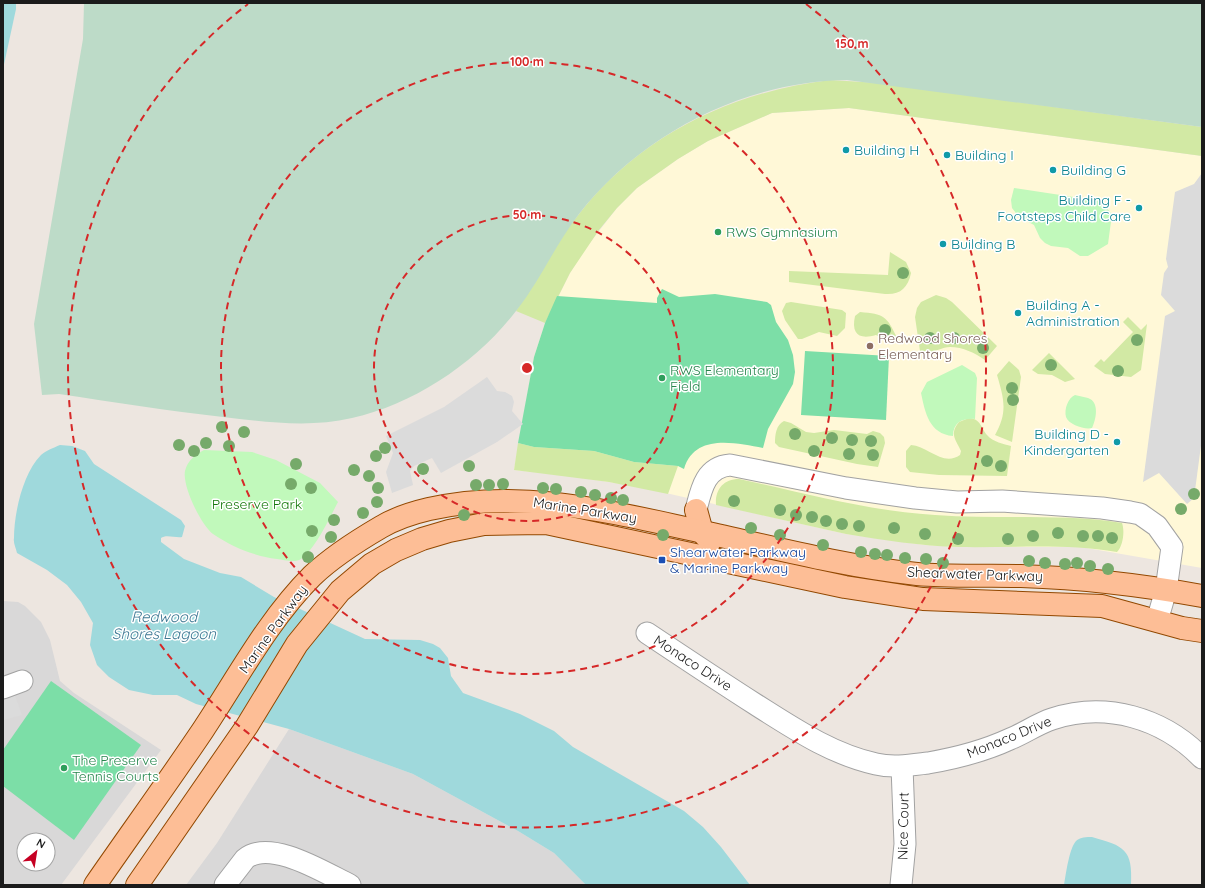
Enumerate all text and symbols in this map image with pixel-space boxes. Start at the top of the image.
text: 150 m [835,36,869,51]
text: 100 m [510,54,544,69]
place label: Building H [854,141,919,159]
marker: Building H [841,145,851,155]
place label: Building I [955,146,1014,164]
marker: Building I [942,150,952,160]
place label: Building G [1061,161,1126,179]
marker: Building G [1048,165,1058,175]
place label: Building F - Footsteps Child Care [997,191,1131,225]
marker: Building F - Footsteps Child Care [1134,203,1144,213]
text: 50 m [513,207,541,222]
place label: RWS Gymnasium [726,223,838,241]
marker: RWS Gymnasium [713,227,723,237]
place label: Building B [951,235,1015,253]
marker: Building B [938,239,948,249]
place label: Building A - Administration [1026,296,1120,330]
marker: Building A - Administration [1013,308,1023,318]
place label: Redwood Shores Elementary [878,329,987,363]
marker: Redwood Shores Elementary [865,341,875,351]
centre of rings [520,361,534,375]
place label: RWS Elementary Field [670,361,779,395]
marker: RWS Elementary Field [657,373,667,383]
place label: Building D - Kindergarten [1024,425,1109,459]
marker: Building D - Kindergarten [1112,437,1122,447]
street label: Marine Parkway [532,493,638,527]
park label: Preserve Park [212,495,302,513]
place label: Shearwater Parkway & Marine Parkway [670,543,806,577]
marker: Shearwater Parkway & Marine Parkway [657,555,667,565]
street label: Shearwater Parkway [907,563,1043,585]
street label: Marine Parkway [235,581,311,677]
water label: Redwood Shores Lagoon [112,607,216,643]
street label: Monaco Drive [650,631,736,695]
street label: Monaco Drive [964,712,1054,762]
place label: The Preserve Tennis Courts [72,751,159,785]
marker: The Preserve Tennis Courts [59,763,69,773]
street label: Nice Court [893,792,913,860]
north arrow [16,832,56,872]
text: N [34,835,48,851]

